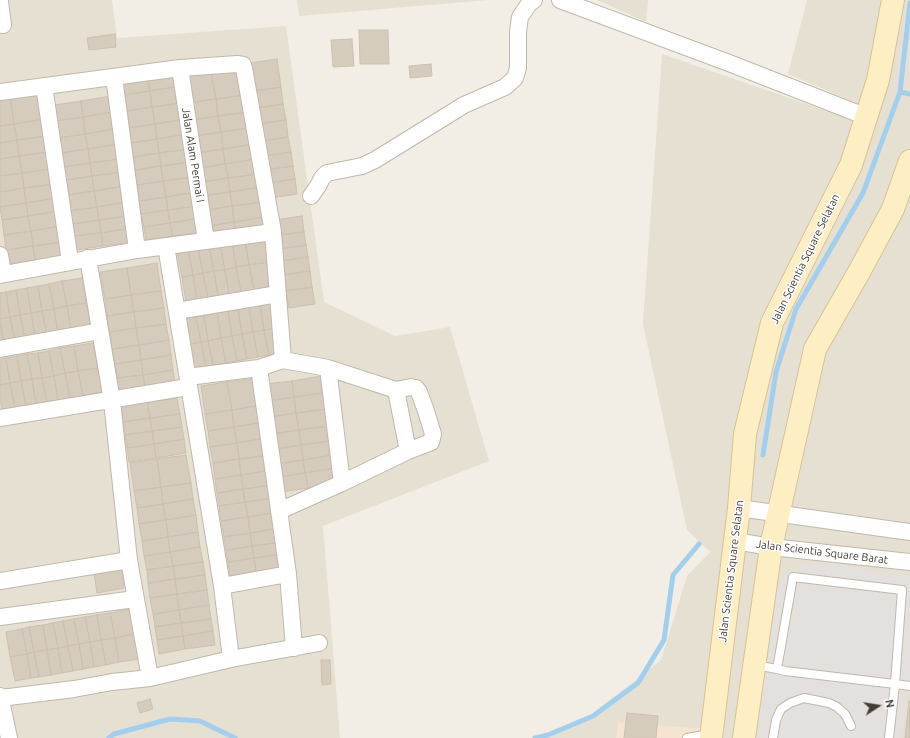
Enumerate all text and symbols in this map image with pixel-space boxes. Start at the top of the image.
street label: Jalan Alam Permai I [179,107,207,203]
street label: Jalan Scientia Square Selatan [768,192,842,326]
street label: Jalan Scientia Square Selatan [716,499,746,643]
street label: Jalan Scientia Square Barat [755,537,889,567]
north arrow [858,686,898,726]
text: N [883,698,896,709]

